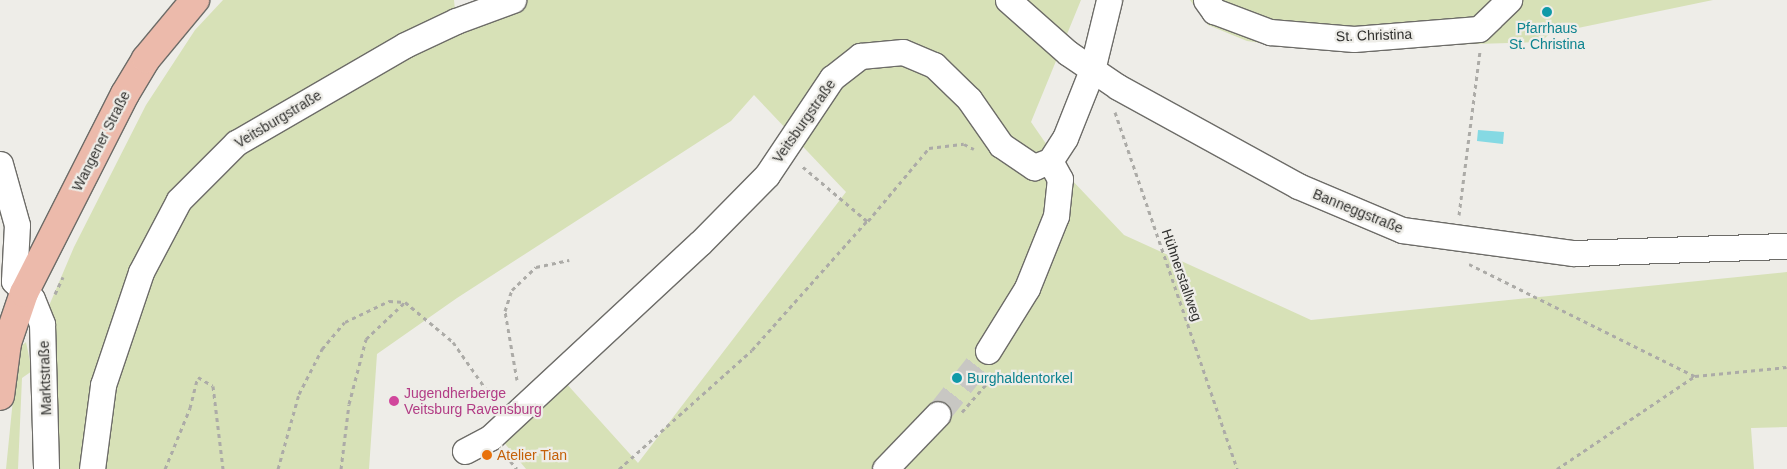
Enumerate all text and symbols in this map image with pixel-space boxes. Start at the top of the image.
marker: Pfarrhaus St. Christina [1541,6,1553,18]
place label: Pfarrhaus St. Christina [1509,20,1585,52]
street label: St. Christina [1336,25,1412,45]
street label: Veitsburgstraße [769,76,839,166]
street label: Veitsburgstraße [232,87,324,151]
street label: Wangener Straße [69,88,133,194]
street label: Banneggstraße [1310,185,1406,237]
street label: Hühnerstallweg [1158,227,1206,323]
street label: Marktstraße [35,340,55,416]
place label: Burghaldentorkel [967,370,1073,386]
marker: Burghaldentorkel [951,372,963,384]
place label: Jugendherberge Veitsburg Ravensburg [404,385,542,418]
marker: Jugendherberge Veitsburg Ravensburg [388,395,400,407]
place label: Atelier Tian [497,447,567,463]
marker: Atelier Tian [481,449,493,461]

